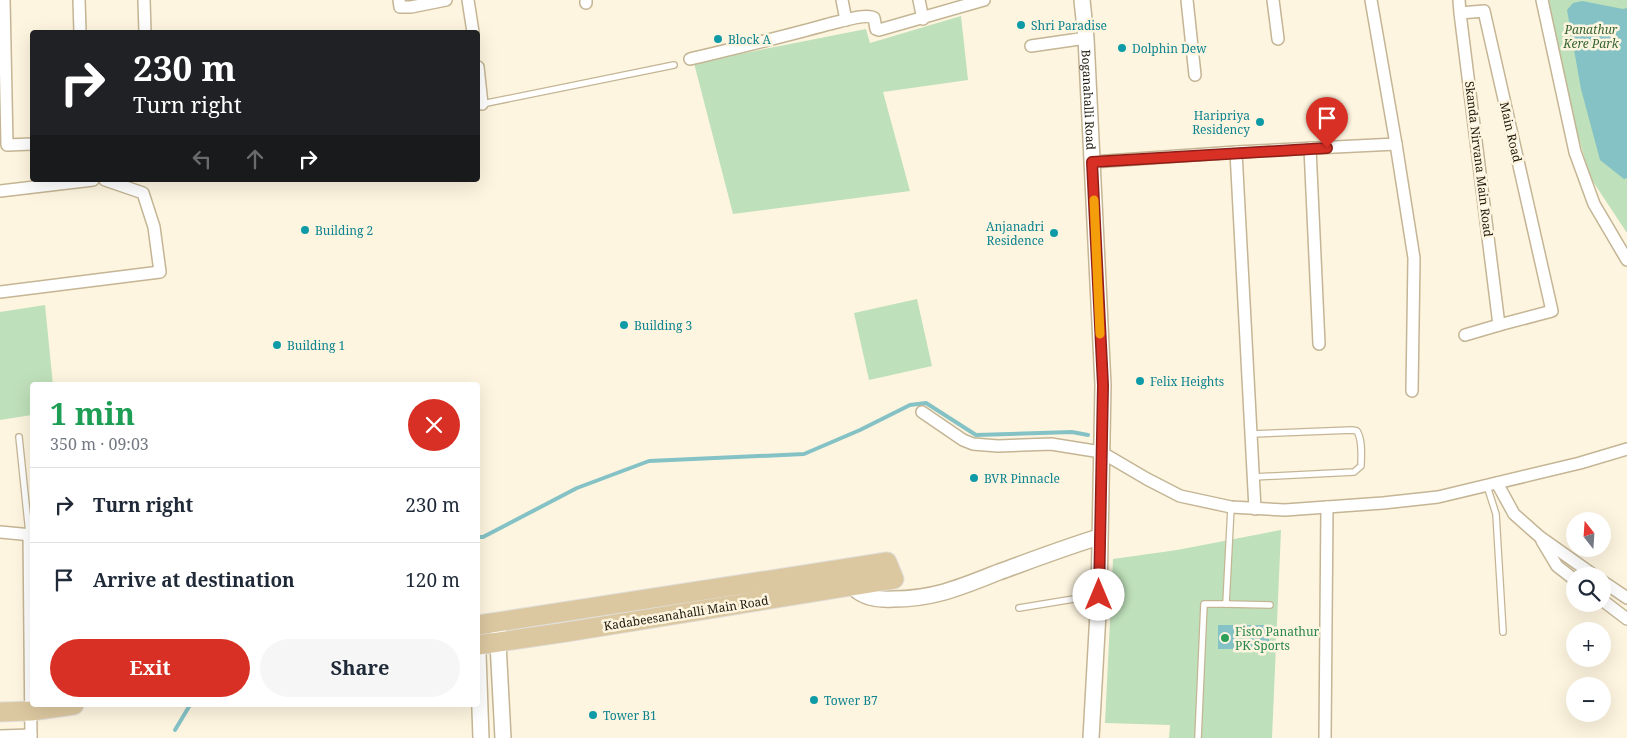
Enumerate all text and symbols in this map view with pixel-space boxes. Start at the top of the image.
place label: Shri Paradise [1031,17,1107,34]
marker: Shri Paradise [1015,19,1027,31]
park label: Panathur Kere Park [1562,21,1620,52]
place label: Block A [728,31,772,48]
marker: Block A [712,33,724,45]
place label: Dolphin Dew [1132,40,1207,57]
marker: Dolphin Dew [1116,42,1128,54]
text: 230 m [133,44,236,91]
street label: Boganahalli Road [1078,49,1100,151]
icon: right [50,50,115,115]
street label: Skanda Nirvana Main Road [1461,80,1497,239]
text: Turn right [133,89,242,119]
pin [1306,97,1348,148]
street label: Main Road [1496,100,1526,165]
icon: arrive [1313,104,1341,132]
place label: Haripriya Residency [1192,107,1250,138]
marker: Haripriya Residency [1254,116,1266,128]
icon: left [188,145,216,173]
icon: ahead [241,145,269,173]
icon: right [294,145,322,173]
place label: Anjanadri Residence [986,218,1044,249]
place label: Building 2 [315,222,373,239]
marker: Building 2 [299,224,311,236]
marker: Anjanadri Residence [1048,227,1060,239]
place label: Building 3 [634,317,693,334]
marker: Building 3 [618,319,630,331]
place label: Building 1 [287,337,345,354]
marker: Building 1 [271,339,283,351]
place label: Felix Heights [1150,373,1224,390]
marker: Felix Heights [1134,375,1146,387]
text: 1 min [50,393,135,434]
button: close [408,399,460,451]
text: 350 m · 09:03 [50,433,149,455]
place label: BVR Pinnacle [984,470,1060,487]
marker: BVR Pinnacle [968,472,980,484]
icon: right [50,491,78,519]
text: Turn right [93,492,193,518]
text: 230 m [405,492,460,518]
north arrow [1566,512,1611,558]
map controls [1566,512,1611,722]
icon: arrive [50,566,78,594]
text: Arrive at destination [93,567,295,593]
text: 120 m [405,567,460,593]
button: search [1566,567,1611,612]
position arrow [1072,568,1124,620]
street label: Kadabeesanahalli Main Road [602,591,770,634]
button: + [1566,622,1611,667]
place label: Fisto Panathur PK Sports [1235,623,1320,654]
marker: Fisto Panathur PK Sports [1219,632,1231,644]
button: Exit [50,639,250,697]
button: Share [260,639,460,697]
button: − [1566,677,1611,722]
place label: Tower B7 [824,692,878,709]
marker: Tower B7 [808,694,820,706]
place label: Tower B1 [603,707,657,724]
marker: Tower B1 [587,709,599,721]

